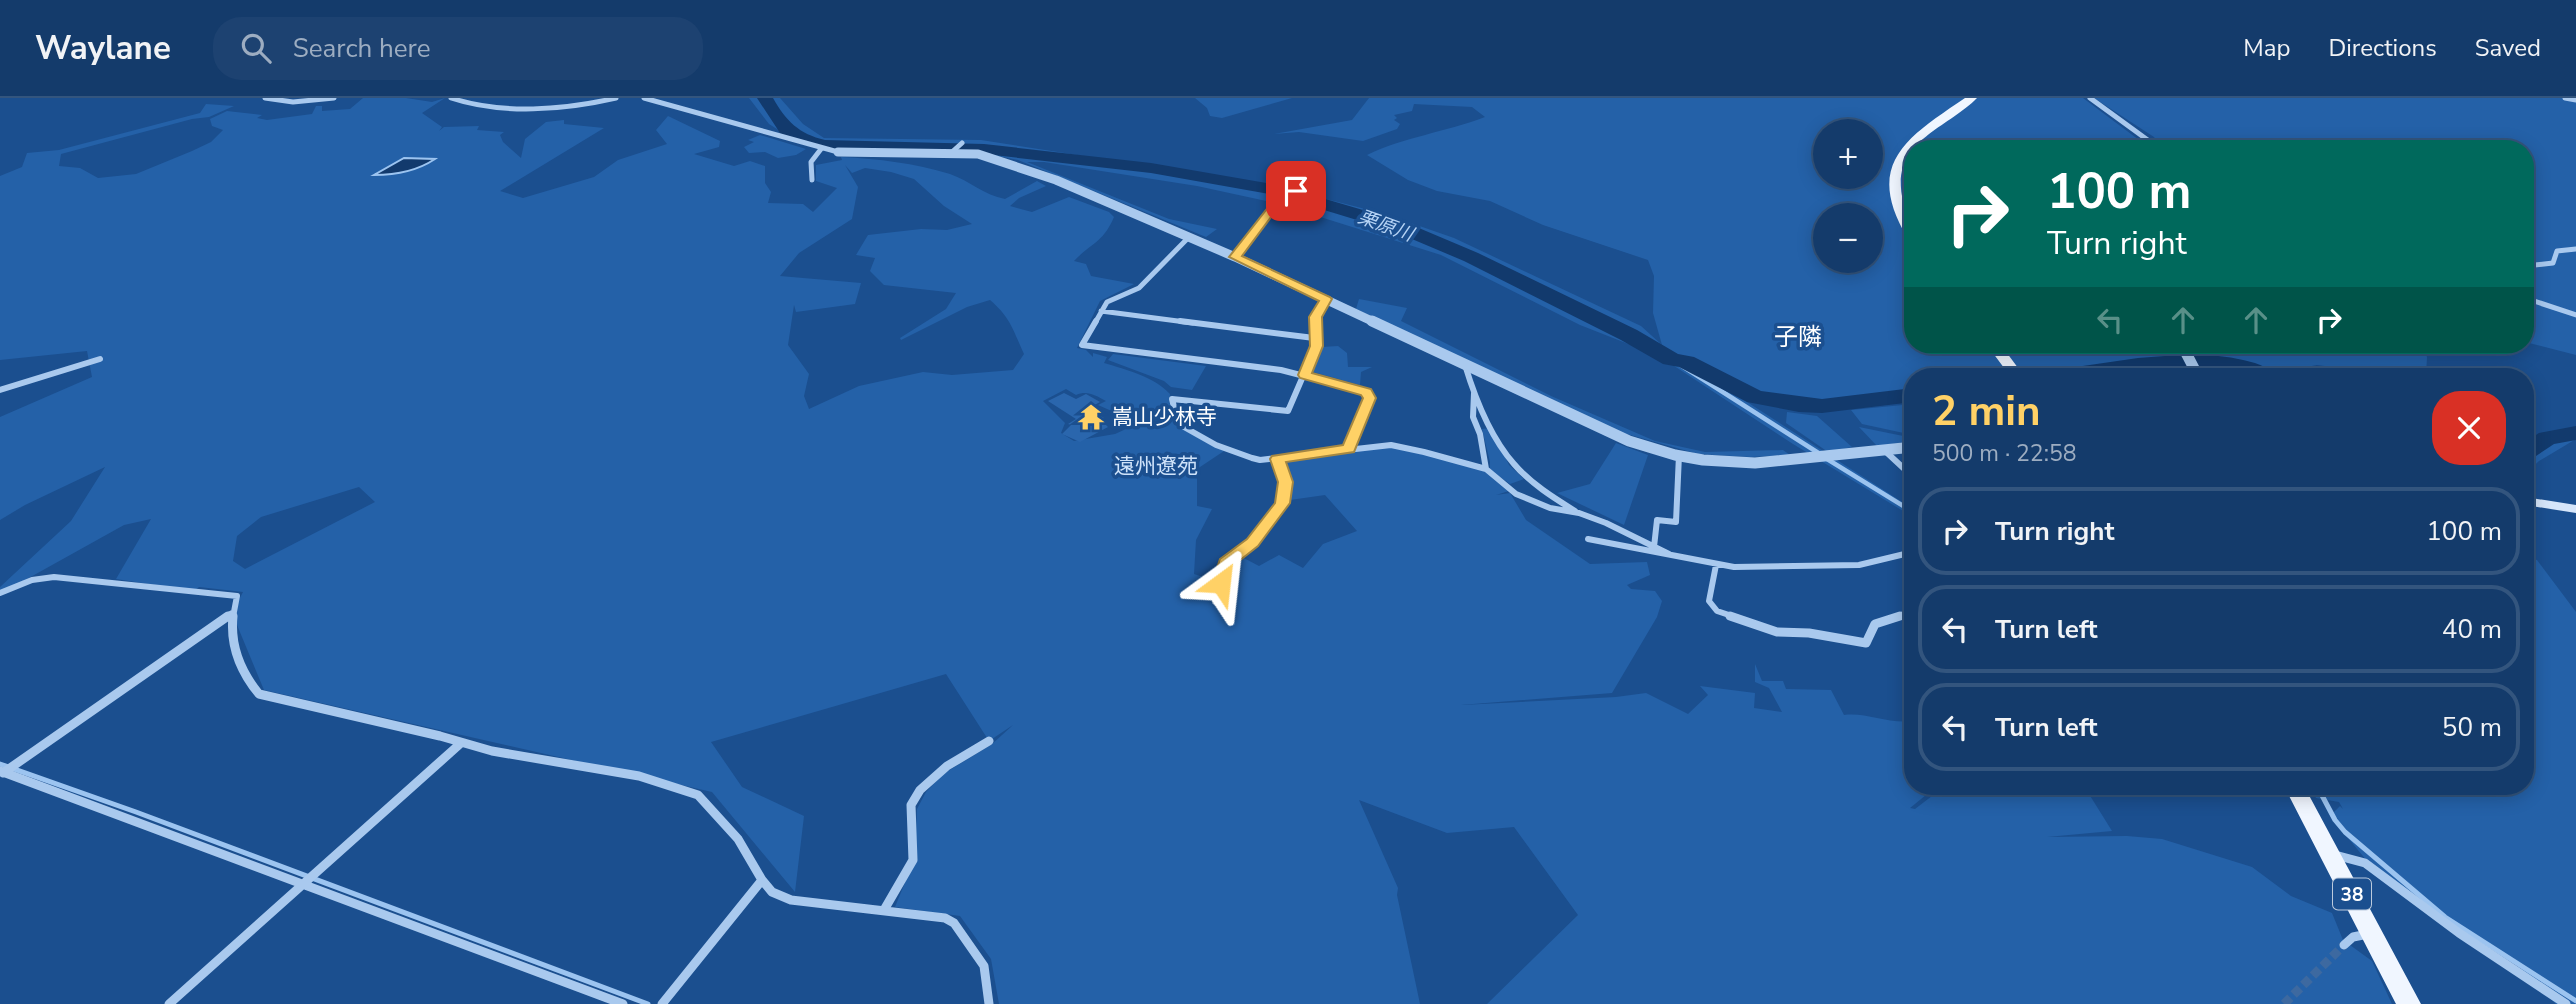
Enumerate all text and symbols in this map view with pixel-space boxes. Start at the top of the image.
search box [213,17,703,80]
text: Waylane [35,26,171,71]
icon: search [237,29,275,67]
text: Search here [293,31,431,66]
text: Map [2243,32,2290,64]
text: Directions [2328,32,2437,64]
text: Saved [2475,32,2541,64]
map controls [1813,119,1883,273]
button: + [1813,119,1883,189]
text: 100 m [2047,158,2191,225]
pin [1266,161,1326,221]
icon: right [1932,168,2023,259]
icon: arrive [1277,172,1315,210]
button: − [1813,203,1883,273]
water label: 栗原川 [1354,204,1419,249]
text: Turn right [2047,222,2187,265]
icon: left [2091,301,2129,339]
icon: ahead [2164,301,2202,339]
icon: ahead [2237,301,2275,339]
icon: right [2310,301,2348,339]
district label: 子隣 [1774,321,1822,353]
text: 2 min [1932,383,2041,440]
button: close [2432,391,2506,465]
temple icon: 嵩山少林寺 [1076,402,1106,432]
place label: 嵩山少林寺 [1112,403,1217,431]
text: 500 m · 22:58 [1932,438,2077,469]
park label: 遠州遼苑 [1114,452,1198,480]
icon: right [1936,512,1974,550]
text: Turn right [1995,514,2114,549]
text: 100 m [2426,514,2502,549]
position arrow [1184,546,1258,620]
icon: left [1936,610,1974,648]
text: Turn left [1995,612,2098,647]
text: 40 m [2442,612,2502,647]
icon: left [1936,708,1974,746]
text: Turn left [1995,710,2098,745]
text: 50 m [2442,710,2502,745]
road number: 38 [2333,878,2371,909]

